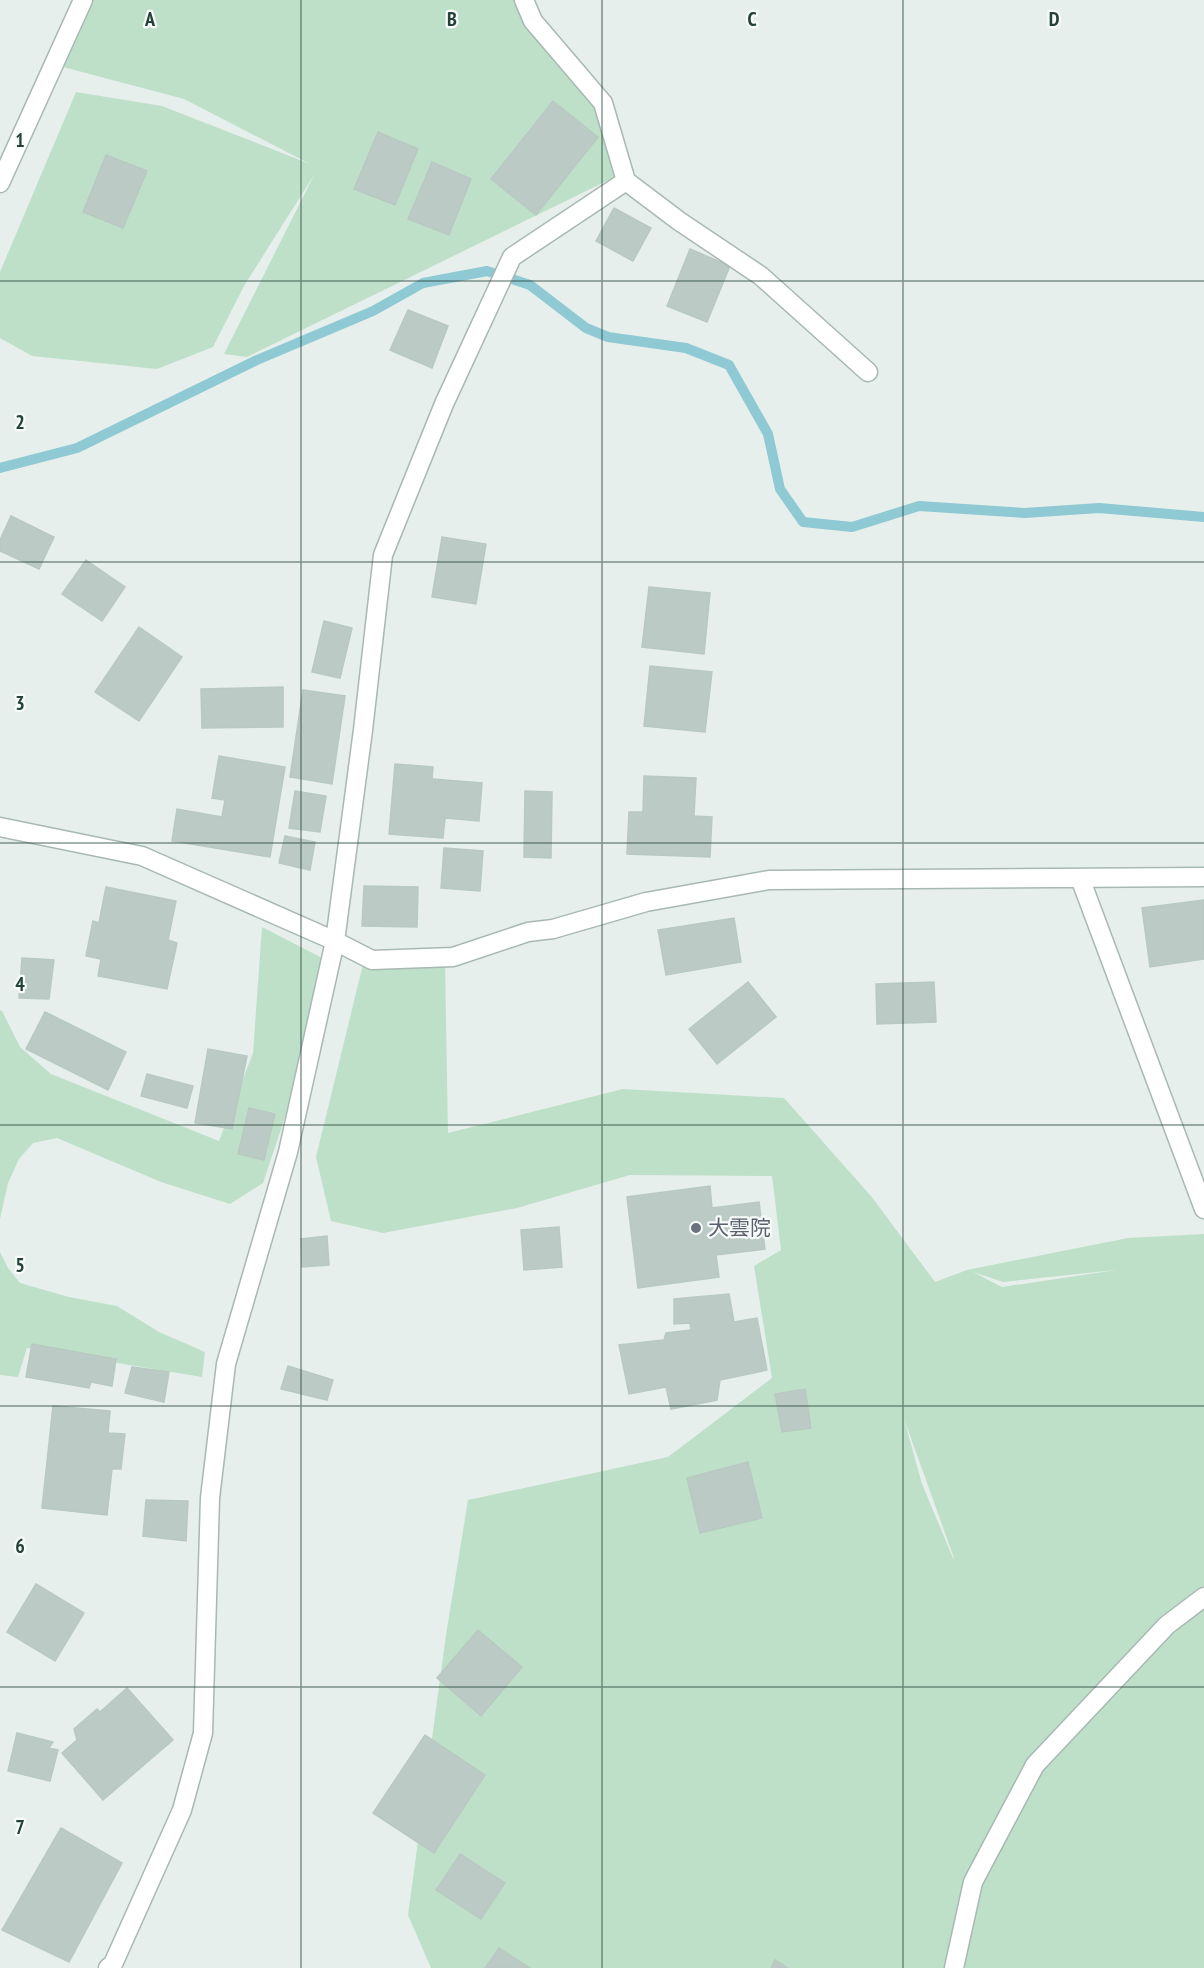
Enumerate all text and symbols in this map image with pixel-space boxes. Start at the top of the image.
text: A [144,6,156,32]
text: B [447,6,457,32]
text: C [747,6,757,32]
text: D [1049,6,1060,32]
text: 1 [15,127,25,153]
text: 2 [15,409,25,435]
text: 3 [15,690,25,716]
text: 4 [15,971,25,997]
place label: 大雲院 [708,1214,771,1241]
marker: 大雲院 [689,1221,703,1235]
text: 5 [15,1252,25,1278]
text: 6 [15,1533,25,1559]
text: 7 [15,1814,25,1840]

